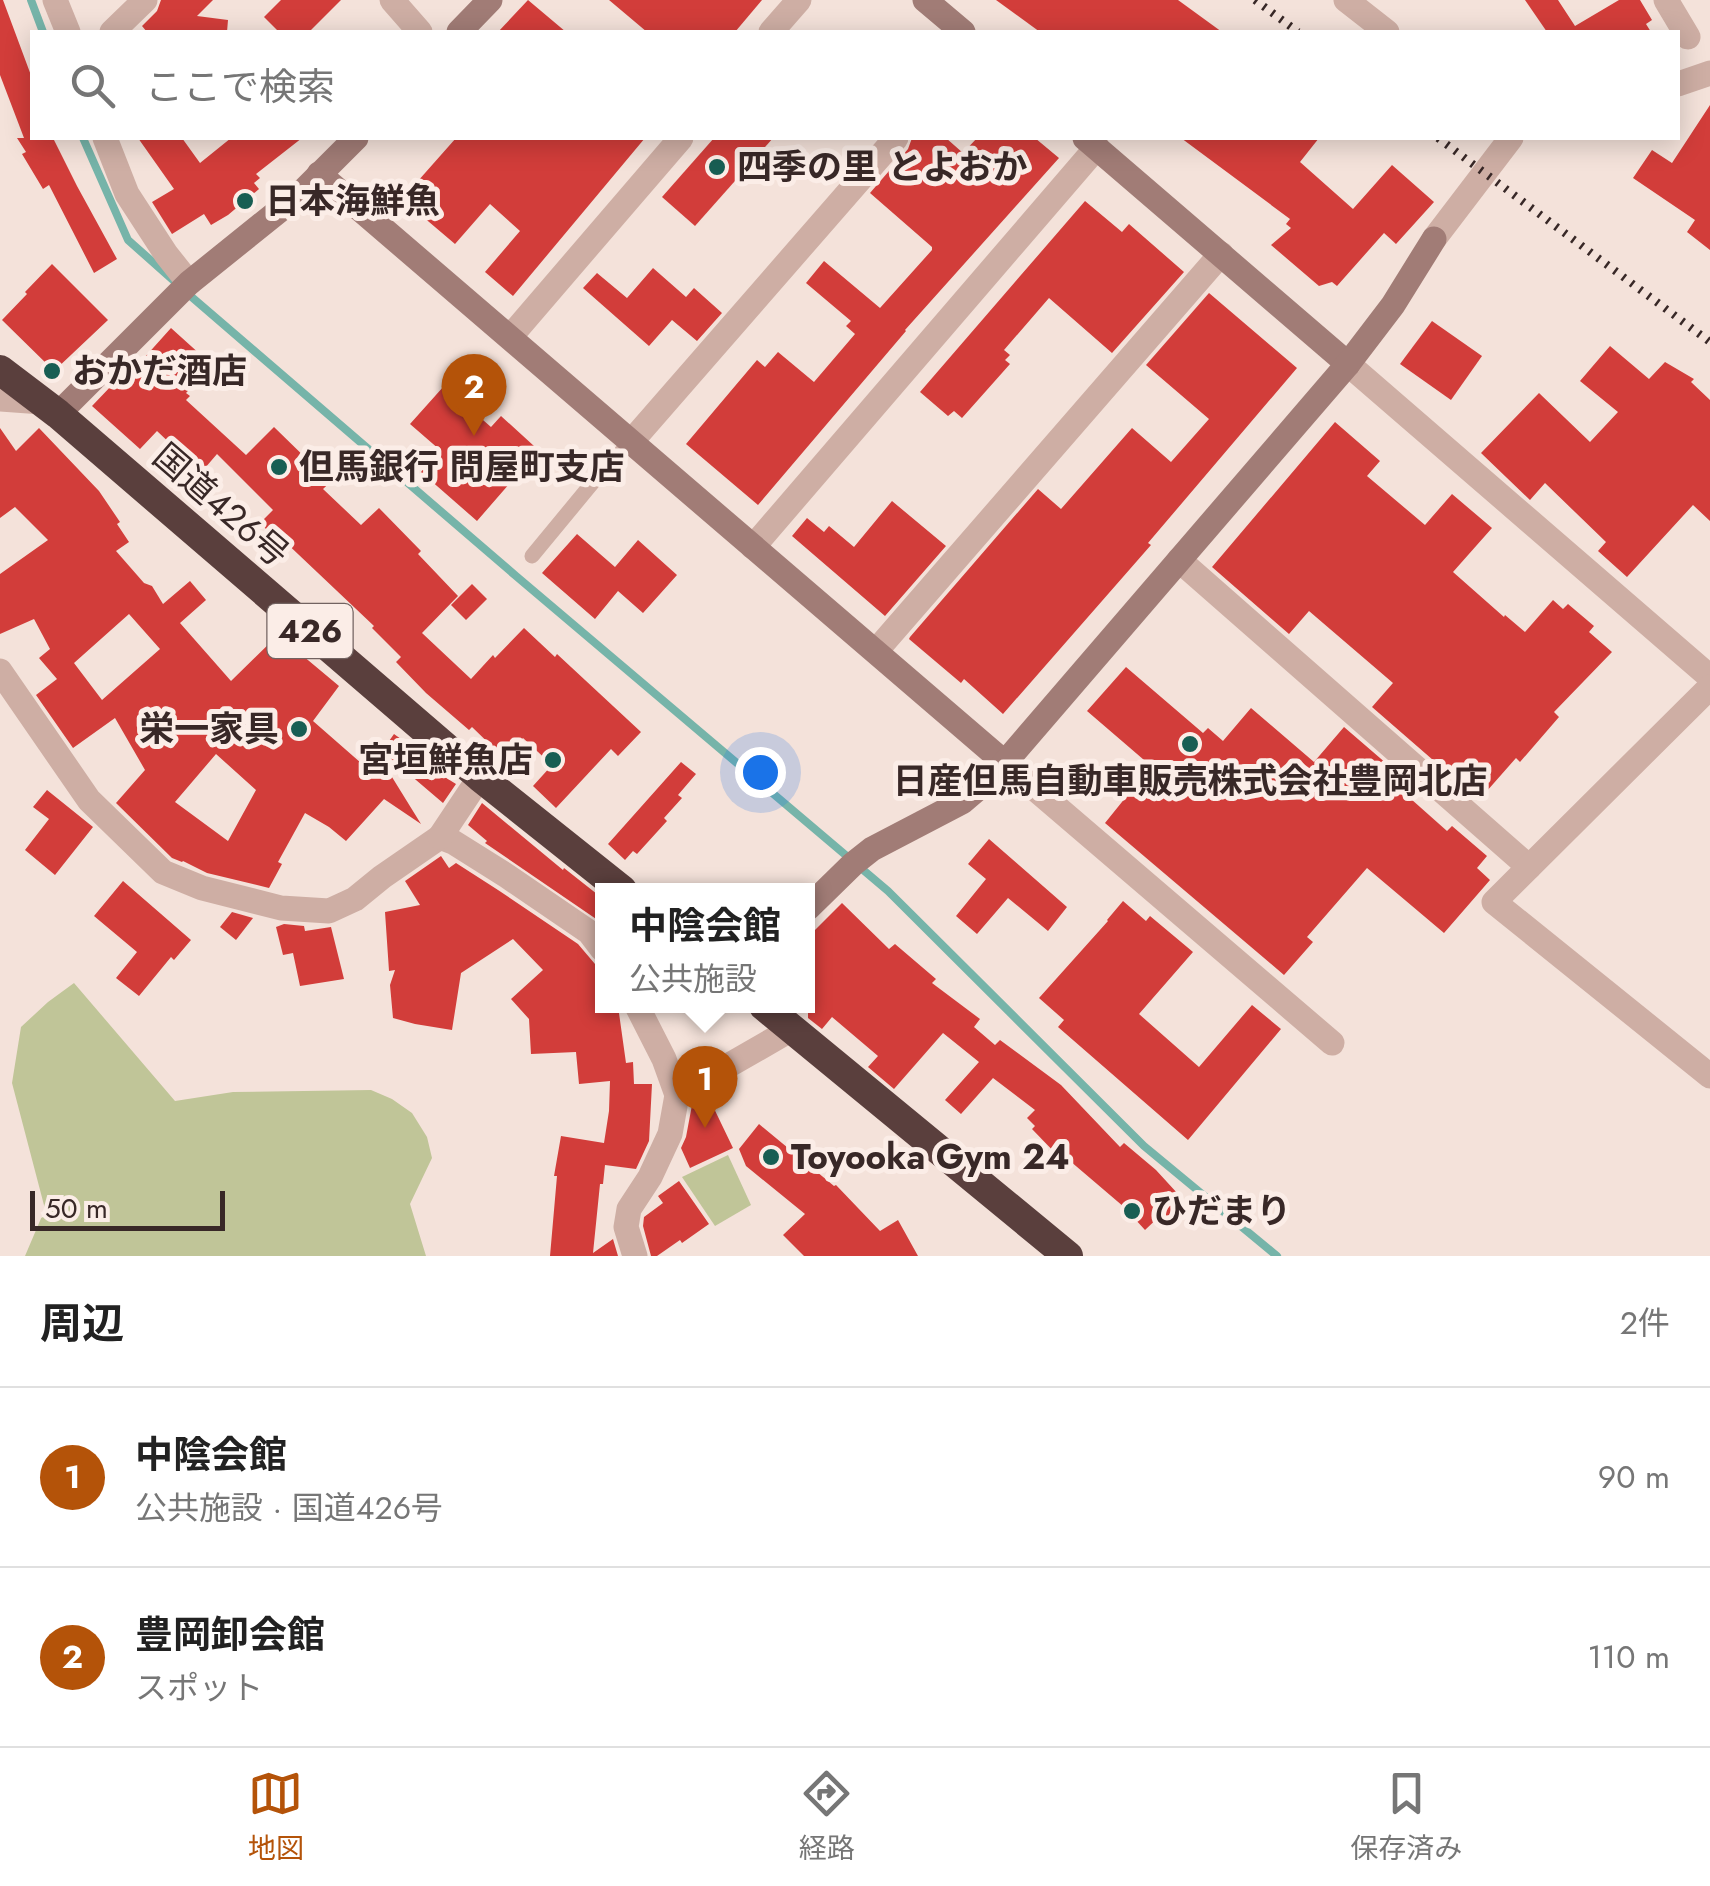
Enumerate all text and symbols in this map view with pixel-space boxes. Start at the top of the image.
search box [30,30,1680,140]
icon: search [65,58,120,113]
text: ここで検索 [145,59,335,114]
place label: 四季の里 とよおか [737,142,1028,192]
marker: 四季の里 とよおか [706,156,728,178]
place label: 日本海鮮魚 [265,176,440,226]
marker: 日本海鮮魚 [234,190,256,212]
place label: おかだ酒店 [72,346,247,396]
pin: 2 [442,354,506,436]
marker: おかだ酒店 [41,360,63,382]
street label: 国道426号 [142,432,300,578]
place label: 但馬銀行 問屋町支店 [299,442,625,492]
marker: 但馬銀行 問屋町支店 [268,456,290,478]
road number: 426 [268,604,352,658]
place label: 栄一家具 [139,704,279,754]
marker: 栄一家具 [288,718,310,740]
marker: 日産但馬自動車販売株式会社豊岡北店 [1179,733,1201,755]
place label: 宮垣鮮魚店 [358,735,533,785]
your location [735,747,786,798]
marker: 宮垣鮮魚店 [542,749,564,771]
place label: 日産但馬自動車販売株式会社豊岡北店 [892,756,1488,806]
popup [595,883,815,1013]
text: 中陰会館 [629,898,781,953]
text: 公共施設 [629,956,757,1002]
pin: 1 [672,1046,738,1128]
place label: Toyooka Gym 24 [791,1132,1070,1182]
marker: Toyooka Gym 24 [760,1146,782,1168]
scale bar [30,1186,225,1230]
place label: ひだまり [1152,1186,1291,1236]
text: 50 m [45,1188,108,1229]
marker: ひだまり [1121,1200,1143,1222]
text: 周辺 [40,1293,124,1354]
text: 2件 [1620,1300,1670,1346]
text: 中陰会館 [135,1427,287,1482]
text: 1 [64,1454,81,1500]
text: 90 m [1598,1454,1670,1500]
text: 公共施設 · 国道426号 [135,1485,443,1531]
text: 豊岡卸会館 [135,1607,325,1662]
text: 2 [62,1634,83,1680]
text: 110 m [1587,1634,1670,1680]
text: スポット [135,1665,263,1711]
tab: 地図 [248,1766,304,1869]
tab: 経路 [799,1766,855,1869]
tab: 保存済み [1350,1766,1462,1869]

